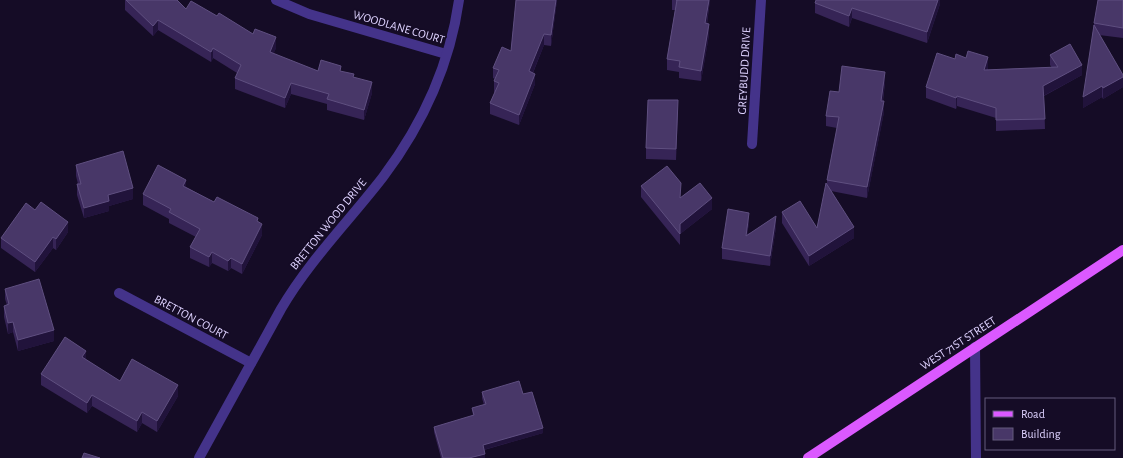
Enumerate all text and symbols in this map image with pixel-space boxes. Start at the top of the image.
street label: WOODLANE COURT [352,8,446,46]
street label: GREYBUDD DRIVE [736,27,752,115]
street label: BRETTON WOOD DRIVE [288,176,368,272]
street label: BRETTON COURT [152,293,230,341]
street label: WEST 71ST STREET [918,314,998,372]
legend [985,398,1115,450]
text: Road [1021,408,1045,420]
text: Building [1021,428,1061,440]

